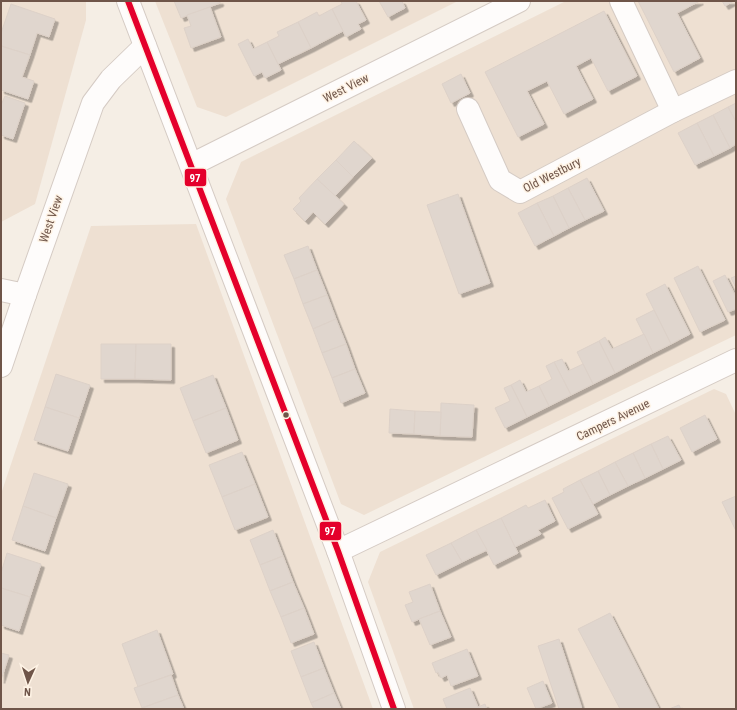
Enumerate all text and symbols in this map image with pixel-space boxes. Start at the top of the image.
street label: West View [321,70,371,105]
street label: Old Westbury [521,155,583,195]
line badge: 97 [184,168,207,187]
text: 97 [189,172,201,185]
street label: West View [36,193,66,245]
street label: Campers Avenue [574,396,652,444]
unlabelled marker [281,410,291,420]
line badge: 97 [319,521,342,541]
text: 97 [324,525,336,538]
north arrow [8,662,48,702]
text: N [24,685,31,698]

